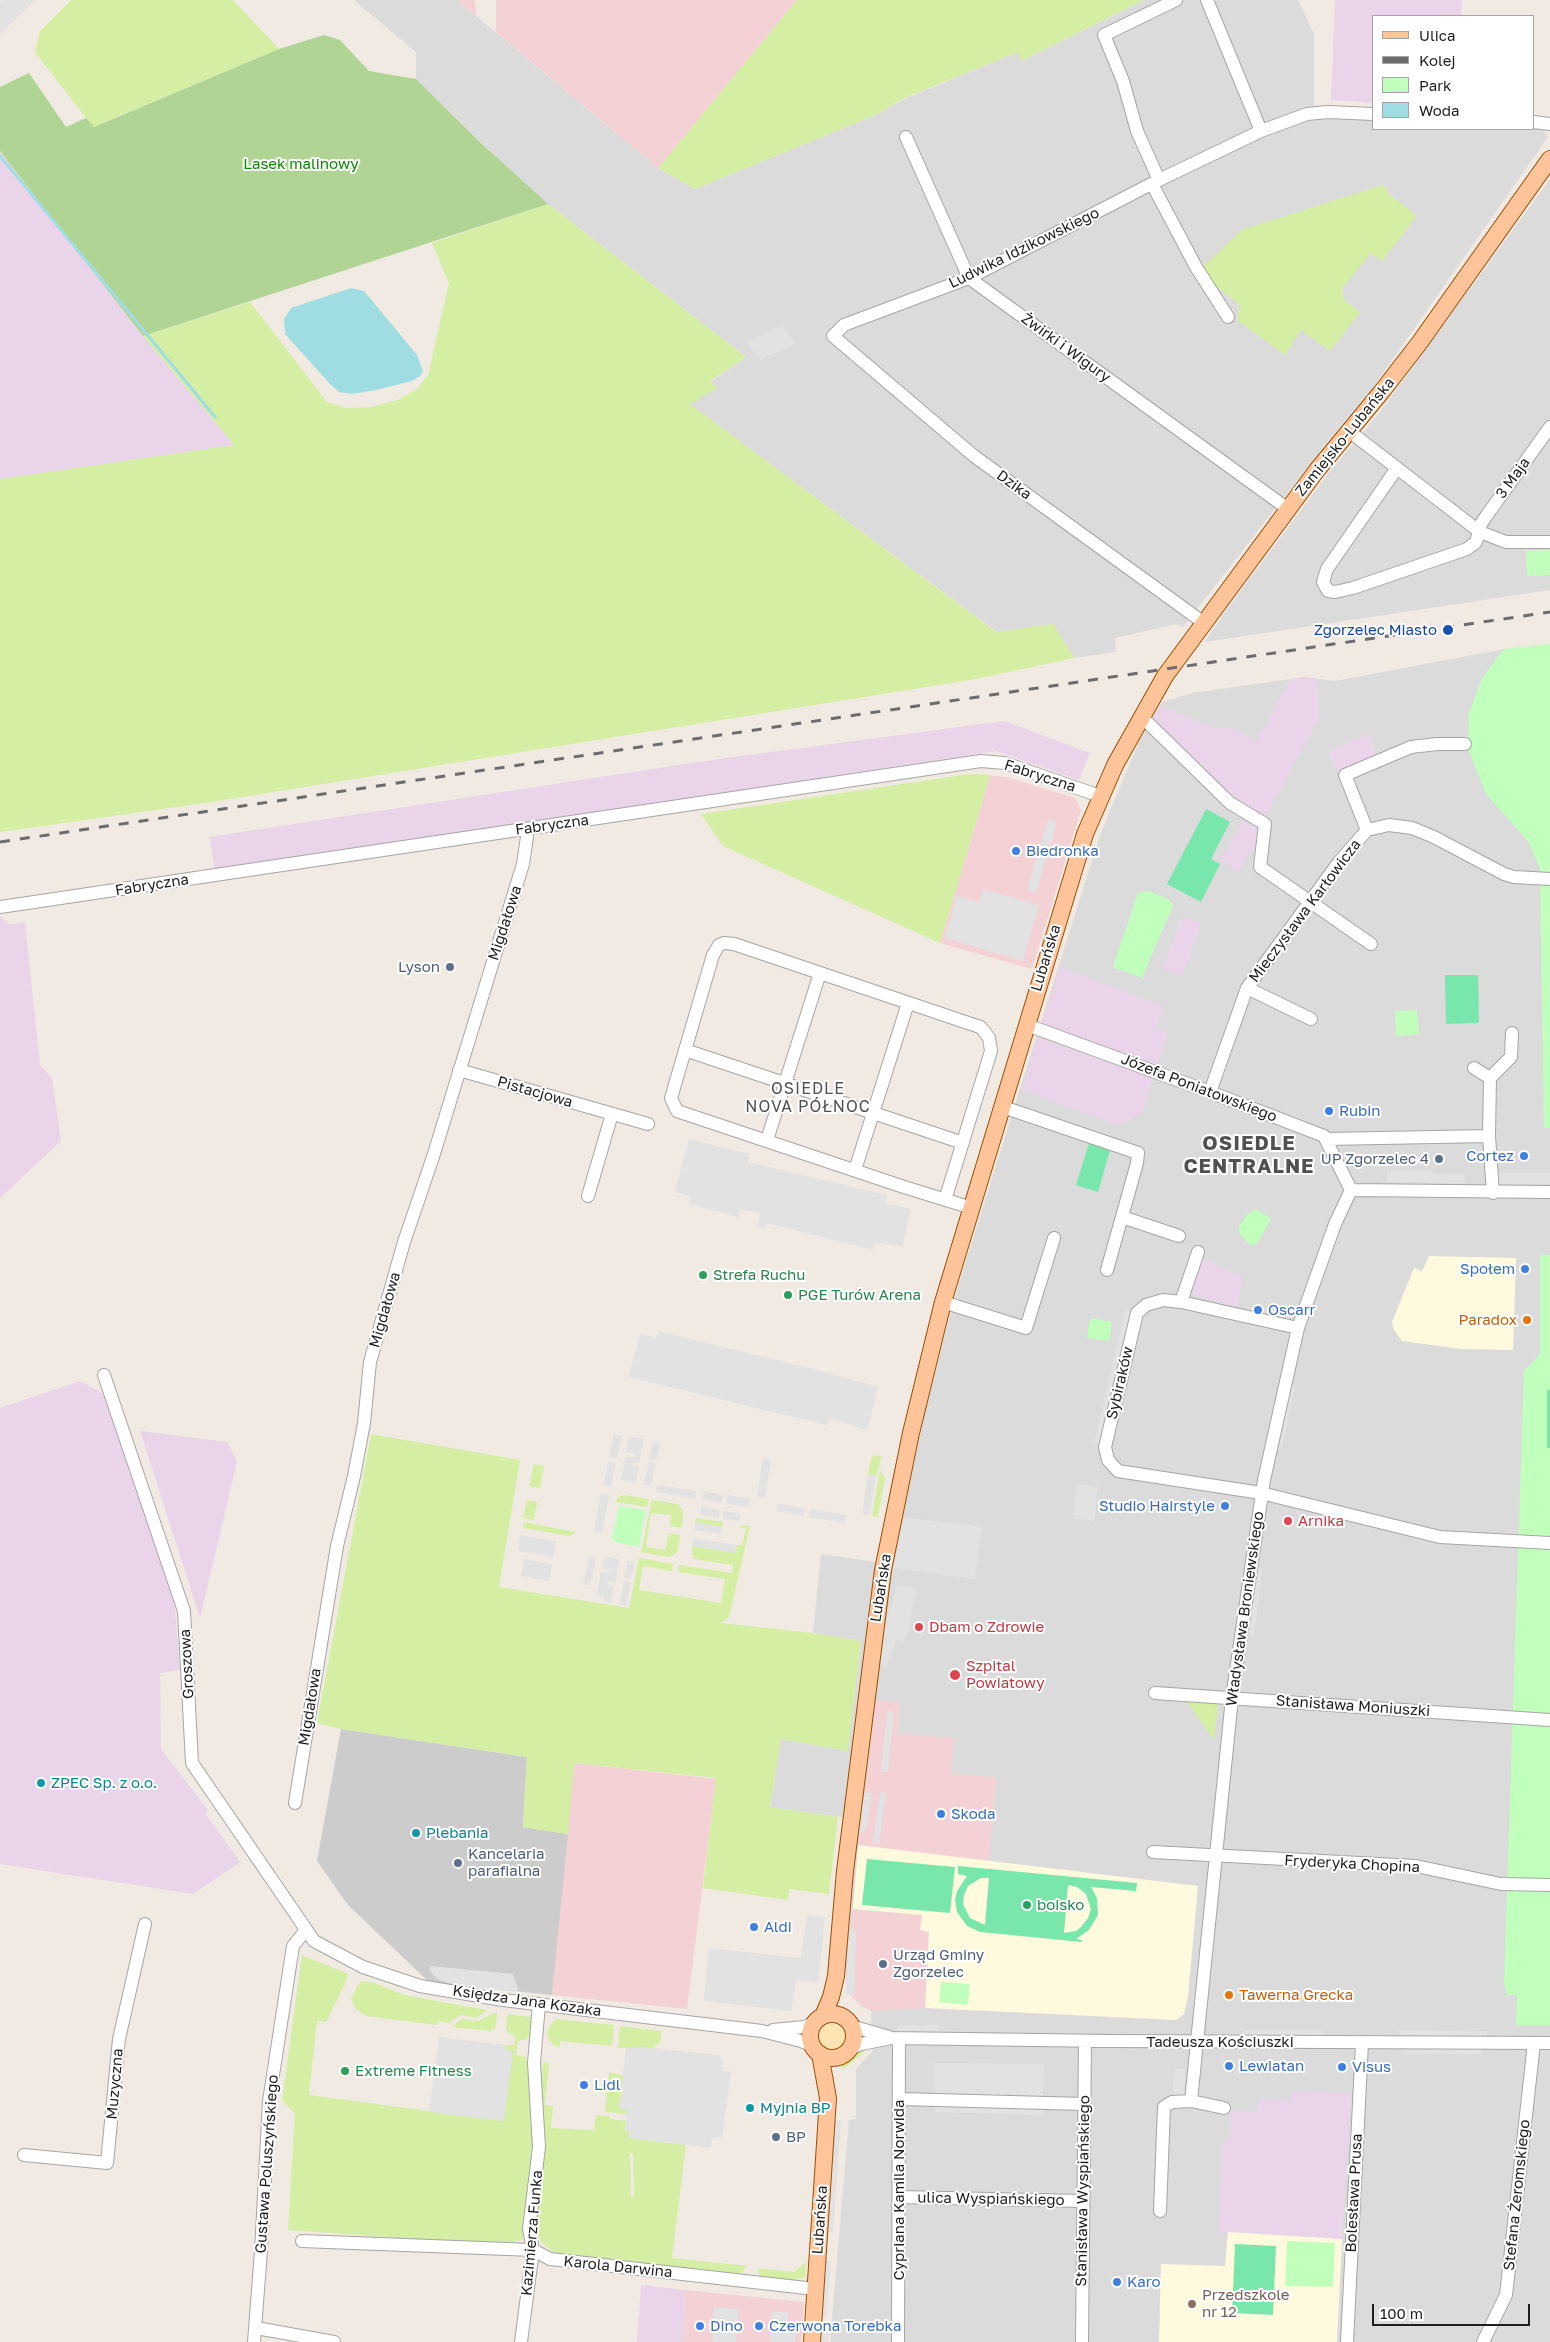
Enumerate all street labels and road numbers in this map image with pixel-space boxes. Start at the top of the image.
street label: Ludwika Idzikowskiego [946,204,1102,292]
street label: Żwirki i Wigury [1018,310,1114,386]
street label: Zamiejsko-Lubańska [1292,374,1398,500]
street label: 3 Maja [1492,454,1534,502]
street label: Dzika [993,466,1035,504]
street label: Fabryczna [1002,756,1078,796]
street label: Fabryczna [514,811,590,839]
street label: Mieczysława Karłowicza [1245,836,1365,986]
street label: Fabryczna [114,870,190,900]
street label: Migdałowa [484,883,526,963]
street label: Lubańska [1027,922,1065,994]
street label: Józefa Poniatowskiego [1119,1050,1279,1126]
street label: Pistacjowa [495,1073,575,1111]
street label: Migdałowa [366,1270,404,1350]
street label: Sybiraków [1103,1345,1137,1421]
street label: Władysława Broniewskiego [1222,1510,1268,1708]
street label: Lubańska [867,1553,895,1623]
street label: Groszowa [176,1629,198,1699]
street label: Migdałowa [295,1667,325,1747]
street label: Stanisława Moniuszki [1275,1692,1431,1720]
street label: Fryderyka Chopina [1284,1851,1420,1877]
street label: Księdza Jana Kozaka [451,1982,603,2020]
street label: Tadeusza Kościuszki [1146,2033,1294,2051]
street label: Muzyczna [103,2048,127,2120]
street label: Gustawa Poluszyńskiego [252,2074,282,2254]
street label: Stanisława Wyspiańskiego [1072,2095,1094,2287]
street label: Cypriana Kamila Norwida [890,2099,908,2281]
street label: Stefana Żeromskiego [1500,2119,1534,2271]
street label: Bolesława Prusa [1342,2133,1366,2253]
street label: Kazimierza Funka [518,2169,546,2297]
street label: Lubańska [809,2185,831,2255]
street label: ulica Wyspiańskiego [917,2189,1065,2209]
street label: Karola Darwina [563,2252,673,2282]

